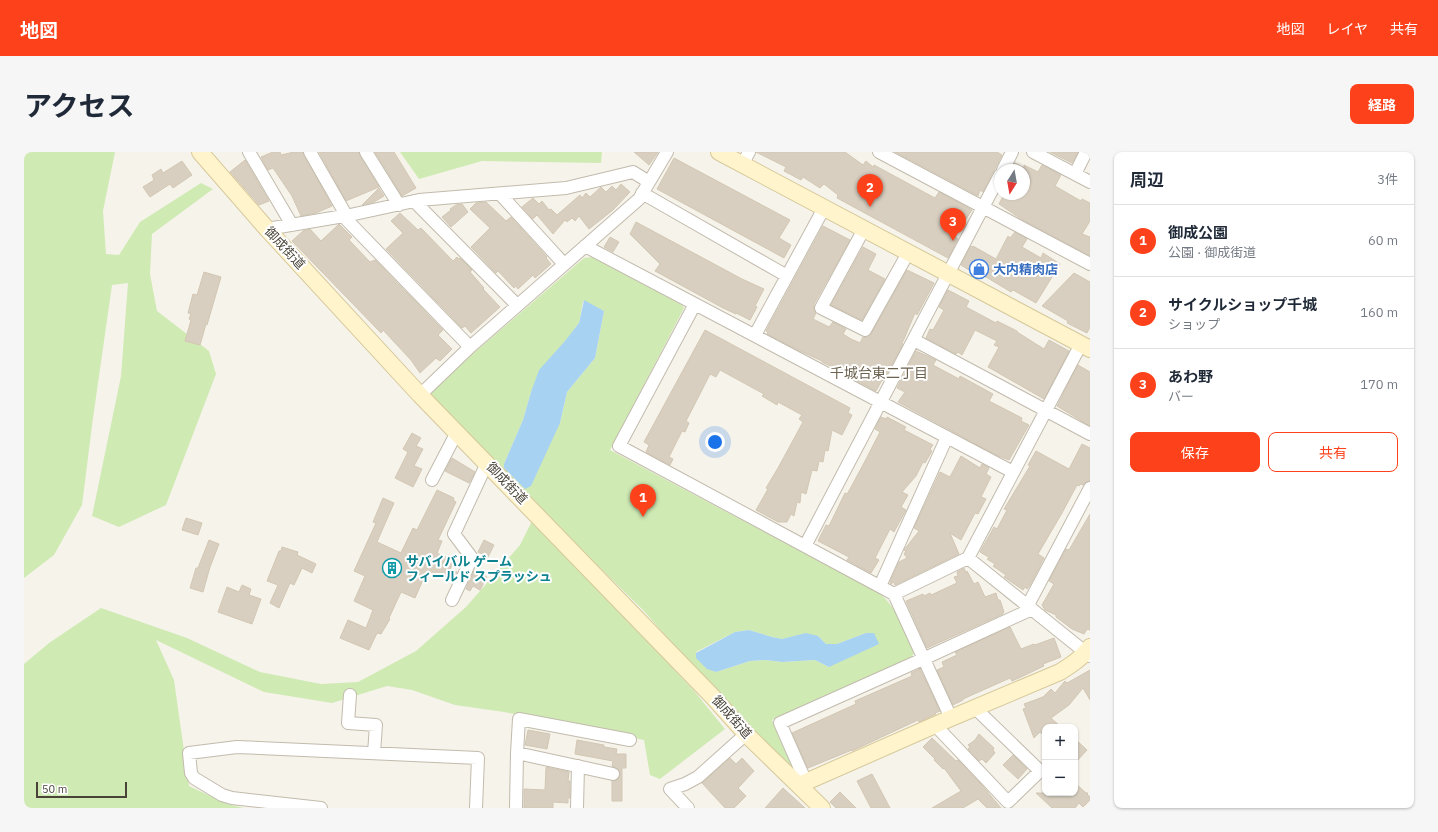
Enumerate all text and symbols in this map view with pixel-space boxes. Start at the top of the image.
text: 地図 [20,18,58,42]
text: 地図 [1276,20,1304,38]
text: レイヤ [1326,20,1368,38]
text: 共有 [1390,20,1418,38]
button: 経路 [1350,84,1414,124]
text: アクセス [24,87,135,124]
north arrow [994,164,1030,200]
text: 周辺 [1130,169,1164,191]
text: 3件 [1377,171,1398,188]
pin: 2 [857,174,883,207]
pin: 3 [940,208,966,241]
street label: 御成街道 [261,223,309,273]
text: 御成公園 [1168,223,1228,242]
text: 1 [1139,232,1147,249]
text: 60 m [1368,232,1398,249]
text: 公園 · 御成街道 [1168,244,1256,261]
shop icon: 大内精肉店 [968,258,990,280]
place label: 大内精肉店 [993,261,1058,278]
text: サイクルショップ千城 [1168,295,1317,314]
text: 2 [1139,304,1147,321]
text: 160 m [1360,304,1398,321]
text: ショップ [1168,316,1220,333]
district label: 千城台東二丁目 [830,364,928,382]
text: あわ野 [1168,367,1213,386]
text: 3 [1139,376,1147,393]
text: 170 m [1360,376,1398,393]
text: バー [1168,388,1194,405]
your location [705,432,725,452]
button: 保存 [1130,432,1260,472]
button: 共有 [1268,432,1398,472]
street label: 御成街道 [483,458,531,508]
pin: 1 [630,484,656,517]
place label: サバイバル ゲーム フィールド スプラッシュ [406,553,552,585]
building icon: サバイバル ゲーム フィールド スプラッシュ [381,557,403,579]
street label: 御成街道 [708,692,756,742]
map controls [1042,724,1078,796]
button: + [1042,724,1078,760]
button: − [1042,760,1078,796]
scale bar [36,780,127,799]
text: 50 m [42,782,67,796]

